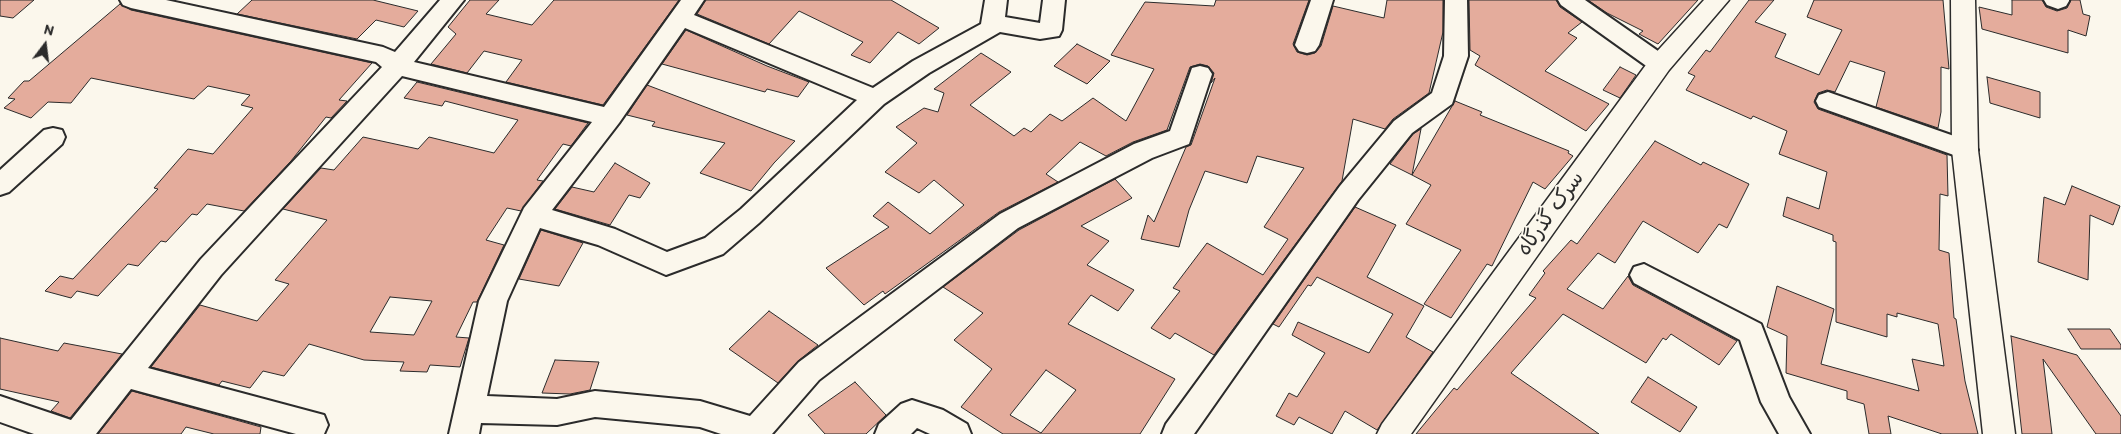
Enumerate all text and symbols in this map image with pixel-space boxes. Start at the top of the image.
north arrow [20,20,70,70]
text: N [42,21,56,39]
street label: سرک گذرگاه [1512,167,1590,261]

